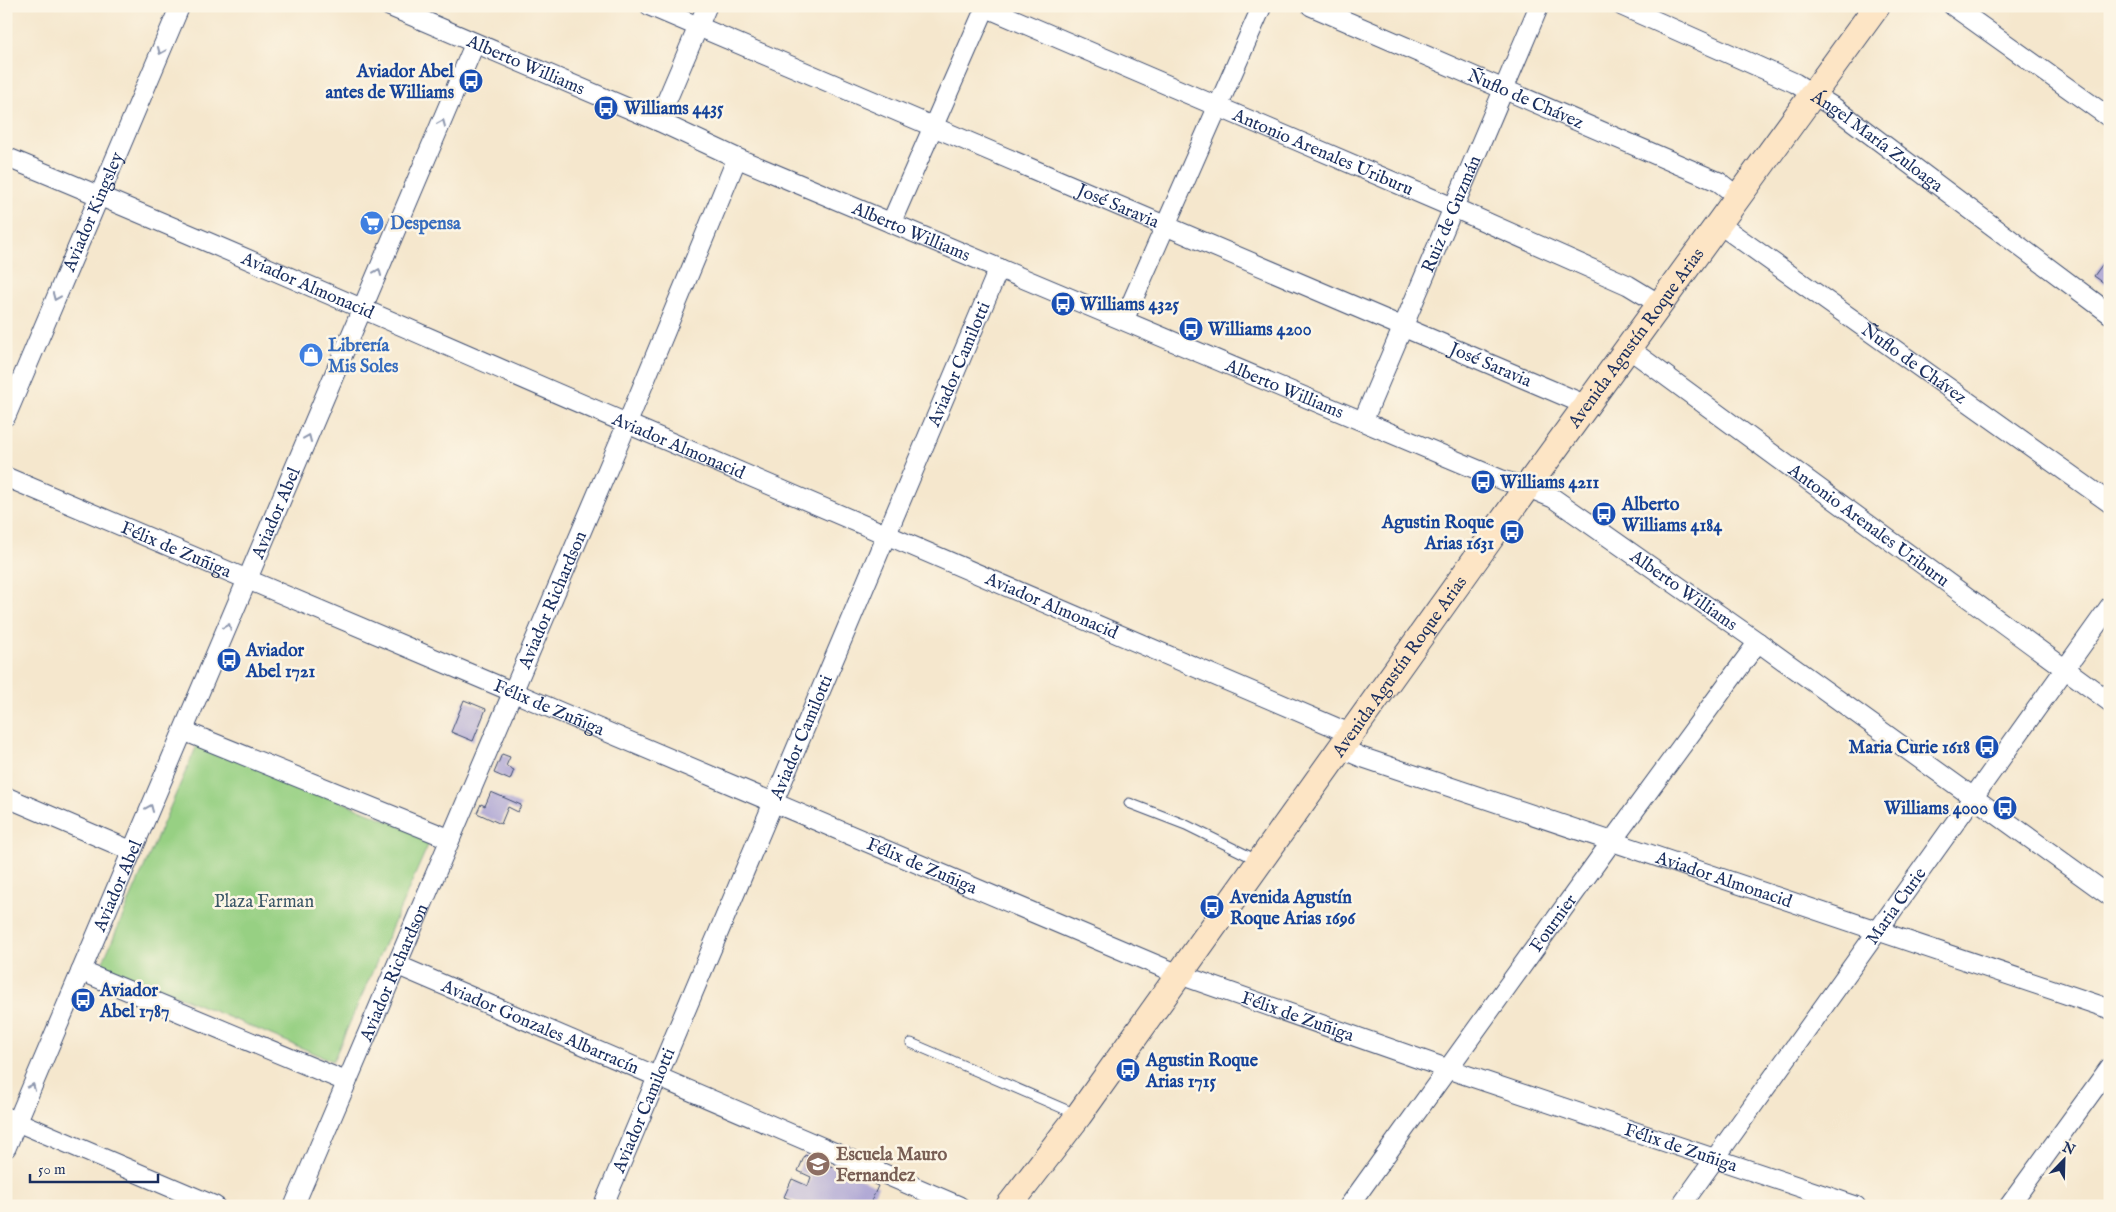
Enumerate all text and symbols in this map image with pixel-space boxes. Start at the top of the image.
street label: Alberto Williams [462,30,588,101]
one-way arrow [156,46,167,55]
place label: Aviador Abel antes de Williams [326,61,455,105]
street label: Ñuflo de Chávez [1464,63,1587,135]
bus stop icon: Aviador Abel antes de Williams [458,68,484,94]
street label: Ángel María Zuloaga [1805,84,1947,198]
bus stop icon: Williams 4435 [593,95,619,121]
place label: Williams 4435 [623,98,724,121]
street label: Antonio Arenales Uriburu [1228,104,1416,202]
one-way arrow [435,119,446,128]
street label: Aviador Kingsley [58,149,130,276]
street label: Ruiz de Guzmán [1417,152,1487,277]
street label: José Saravia [1071,179,1162,235]
street label: Alberto Williams [847,197,973,268]
supermarket icon: Despensa [359,210,385,236]
place label: Despensa [390,213,462,236]
street label: Avenida Agustín Roque Arias [1563,244,1710,434]
street label: Aviador Almonacid [237,247,378,326]
one-way arrow [372,268,383,277]
bus stop icon: Williams 4325 [1050,291,1076,317]
one-way arrow [52,292,63,301]
place label: Williams 4325 [1079,294,1180,317]
street label: Aviador Camilotti [923,298,996,431]
bus stop icon: Williams 4200 [1178,316,1204,342]
street label: Ñuflo de Chávez [1856,318,1971,410]
place label: Williams 4200 [1207,319,1312,342]
place label: Librería Mis Soles [328,335,399,379]
street label: José Saravia [1444,337,1535,394]
shop icon: Librería Mis Soles [298,342,324,368]
street label: Alberto Williams [1221,354,1347,425]
street label: Aviador Almonacid [607,408,748,486]
one-way arrow [302,434,312,443]
street label: Antonio Arenales Uriburu [1782,459,1953,593]
street label: Aviador Abel [247,464,307,564]
bus stop icon: Williams 4211 [1470,469,1496,495]
place label: Williams 4211 [1499,472,1600,495]
place label: Alberto Williams 4184 [1621,494,1723,538]
bus stop icon: Alberto Williams 4184 [1591,501,1617,527]
place label: Agustin Roque Arias 1631 [1381,512,1495,556]
street label: Félix de Zuñiga [117,517,235,584]
bus stop icon: Agustin Roque Arias 1631 [1499,519,1525,545]
street label: Aviador Richardson [514,528,593,674]
street label: Alberto Williams [1624,545,1741,637]
street label: Aviador Almonacid [981,568,1122,646]
street label: Avenida Agustín Roque Arias [1327,572,1473,763]
one-way arrow [222,623,233,632]
place label: Aviador Abel 1721 [245,640,315,684]
bus stop icon: Aviador Abel 1721 [216,647,242,673]
street label: Aviador Camilotti [765,672,839,804]
street label: Félix de Zuñiga [490,675,608,742]
bus stop icon: Maria Curie 1618 [1974,734,2000,760]
place label: Maria Curie 1618 [1848,737,1970,760]
bus stop icon: Williams 4000 [1992,795,2018,821]
place label: Williams 4000 [1883,798,1988,821]
one-way arrow [144,804,155,813]
street label: Félix de Zuñiga [863,833,980,901]
street label: Aviador Abel [89,837,148,936]
street label: Aviador Almonacid [1652,847,1795,914]
street label: Maria Curie [1861,864,1932,950]
place label: Avenida Agustín Roque Arias 1696 [1229,887,1357,931]
street label: Fournier [1526,890,1583,957]
park label: Plaza Farman [214,891,314,914]
bus stop icon: Avenida Agustín Roque Arias 1696 [1199,894,1225,920]
street label: Aviador Richardson [355,900,435,1046]
street label: Aviador Gonzales Albarracín [436,975,643,1081]
place label: Aviador Abel 1787 [99,980,170,1024]
bus stop icon: Aviador Abel 1787 [70,987,96,1013]
street label: Félix de Zuñiga [1238,987,1357,1048]
street label: Aviador Camilotti [608,1045,681,1178]
place label: Agustin Roque Arias 1715 [1145,1050,1259,1094]
bus stop icon: Agustin Roque Arias 1715 [1115,1057,1141,1083]
one-way arrow [26,1083,37,1092]
street label: Félix de Zuñiga [1621,1119,1740,1178]
north arrow [2038,1134,2088,1184]
text: N [2059,1138,2078,1160]
place label: Escuela Mauro Fernandez [836,1144,947,1188]
school or university icon: Escuela Mauro Fernandez [805,1151,831,1177]
scale bar [30,1152,158,1184]
text: 50 m [38,1160,66,1179]

